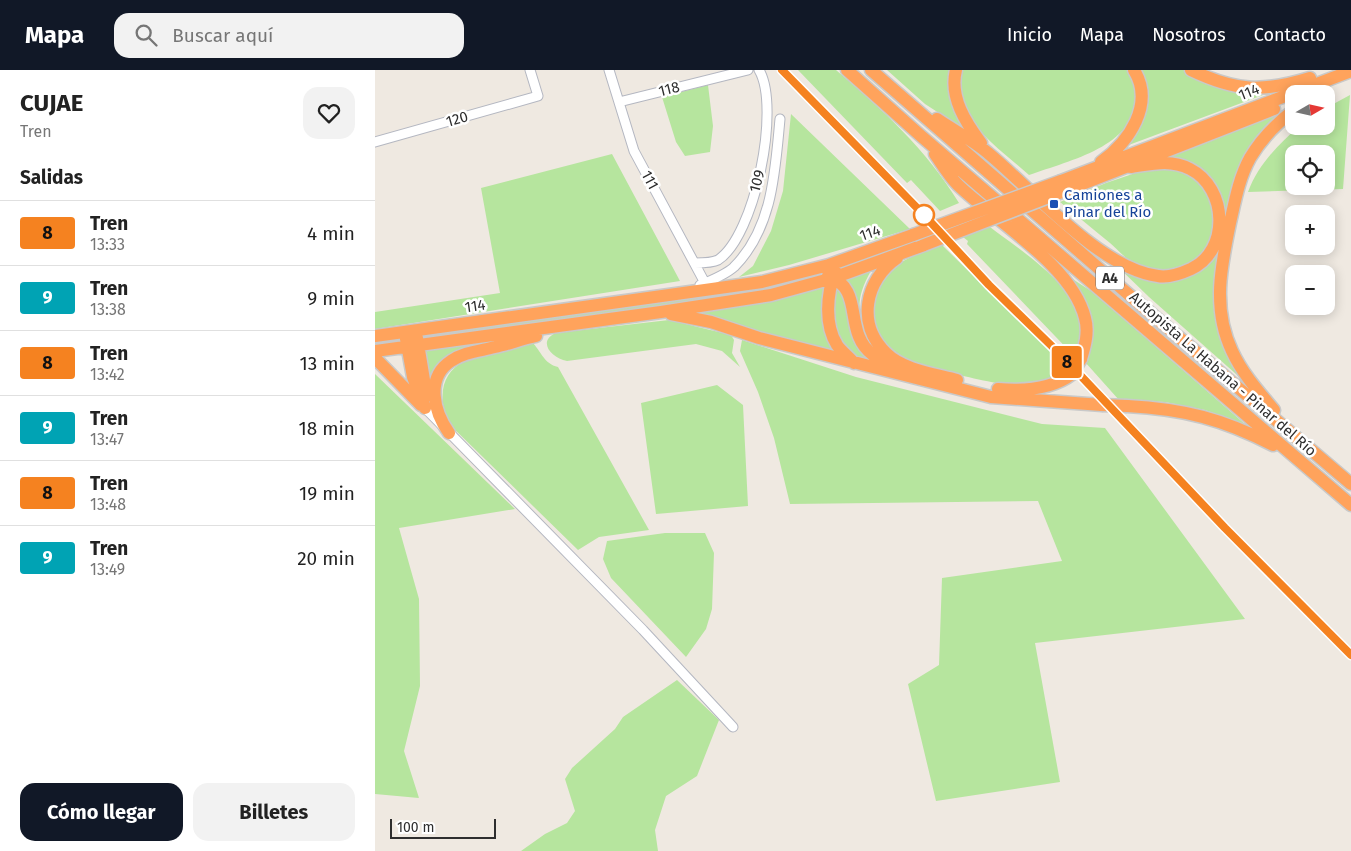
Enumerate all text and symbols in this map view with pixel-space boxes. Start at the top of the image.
search box [114,13,464,58]
text: Mapa [25,21,84,49]
icon: search [132,21,160,49]
text: Buscar aquí [172,24,273,47]
text: Inicio [1007,24,1052,46]
text: Mapa [1080,24,1124,46]
text: Nosotros [1152,24,1226,46]
text: Contacto [1254,24,1326,46]
street label: 118 [657,78,681,100]
street label: 114 [1236,80,1262,104]
north arrow [1285,85,1335,135]
map controls [1285,85,1335,315]
button: heart [303,87,355,139]
text: CUJAE [20,89,83,117]
street label: 120 [444,107,470,131]
text: Tren [20,122,52,141]
button: locate [1285,145,1335,195]
text: Salidas [20,166,83,189]
street label: 111 [638,167,662,193]
street label: 109 [745,168,769,194]
place label: Camiones a Pinar del Río [1064,186,1151,221]
marker: Camiones a Pinar del Río [1048,198,1060,210]
unlabelled marker [913,204,935,226]
button: + [1285,205,1335,255]
text: Tren [90,212,128,235]
street label: 114 [857,221,883,245]
text: 8 [42,222,53,244]
text: 4 min [307,222,355,245]
text: 13:33 [90,235,125,254]
button: − [1285,265,1335,315]
road number: A4 [1096,267,1124,290]
text: Tren [90,277,128,300]
text: 9 [42,287,53,309]
text: 9 min [307,287,355,310]
street label: Autopista La Habana - Pinar del Río [1126,288,1320,460]
street label: 114 [463,296,487,316]
text: 13:38 [90,300,126,319]
text: Tren [90,342,128,365]
line badge: 8 [1051,346,1083,378]
text: 8 [1062,351,1072,373]
text: 8 [42,352,53,374]
text: 13 min [299,352,355,375]
text: 13:42 [90,365,125,384]
text: Tren [90,407,128,430]
text: 9 [42,417,53,439]
text: 18 min [298,417,355,440]
text: 13:47 [90,430,124,449]
text: Tren [90,472,128,495]
text: 8 [42,482,53,504]
text: 19 min [299,482,355,505]
text: 13:48 [90,495,126,514]
text: Tren [90,537,128,560]
text: 9 [42,547,53,569]
text: 20 min [297,547,355,570]
text: 13:49 [90,560,125,579]
button: Cómo llegar [20,783,183,841]
button: Billetes [193,783,355,841]
scale bar [390,816,496,839]
text: 100 m [397,819,434,836]

